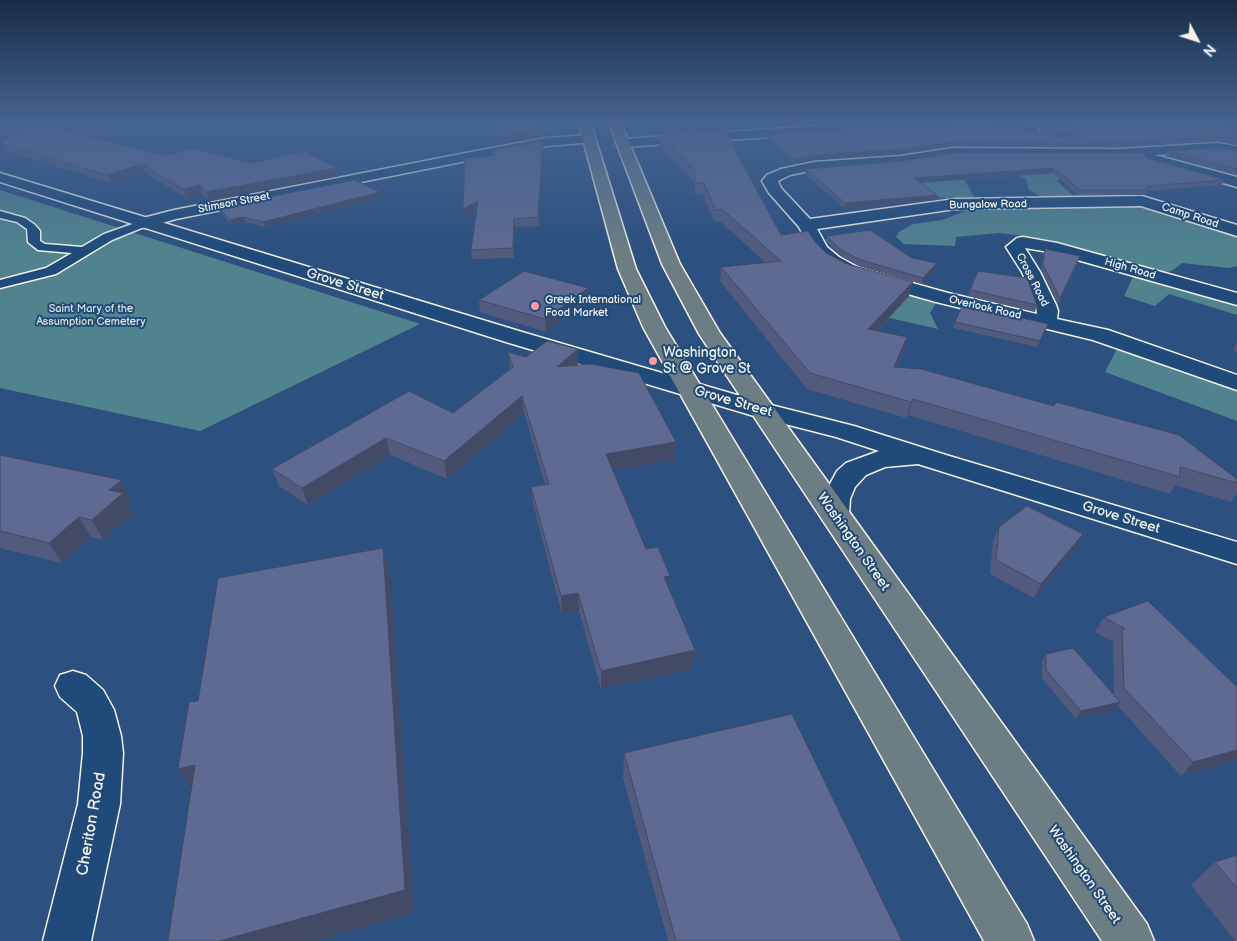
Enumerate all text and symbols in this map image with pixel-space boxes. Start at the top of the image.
north arrow [1172,15,1222,65]
text: N [1199,40,1219,59]
street label: Stimson Street [197,190,271,216]
street label: Bungalow Road [949,198,1027,212]
street label: Camp Road [1160,201,1220,231]
street label: Cross Road [1013,251,1051,309]
street label: High Road [1103,255,1157,283]
street label: Grove Street [304,265,386,305]
place label: Greek International Food Market [545,293,641,319]
street label: Overlook Road [948,293,1022,323]
marker: Greek International Food Market [529,300,541,312]
park label: Saint Mary of the Assumption Cemetery [36,302,146,328]
place label: Washington St @ Grove St [663,345,751,378]
marker: Washington St @ Grove St [647,355,659,367]
street label: Grove Street [692,383,774,421]
street label: Washington Street [813,490,893,594]
street label: Grove Street [1080,498,1162,538]
street label: Cheriton Road [73,771,111,877]
street label: Washington Street [1044,823,1124,927]

